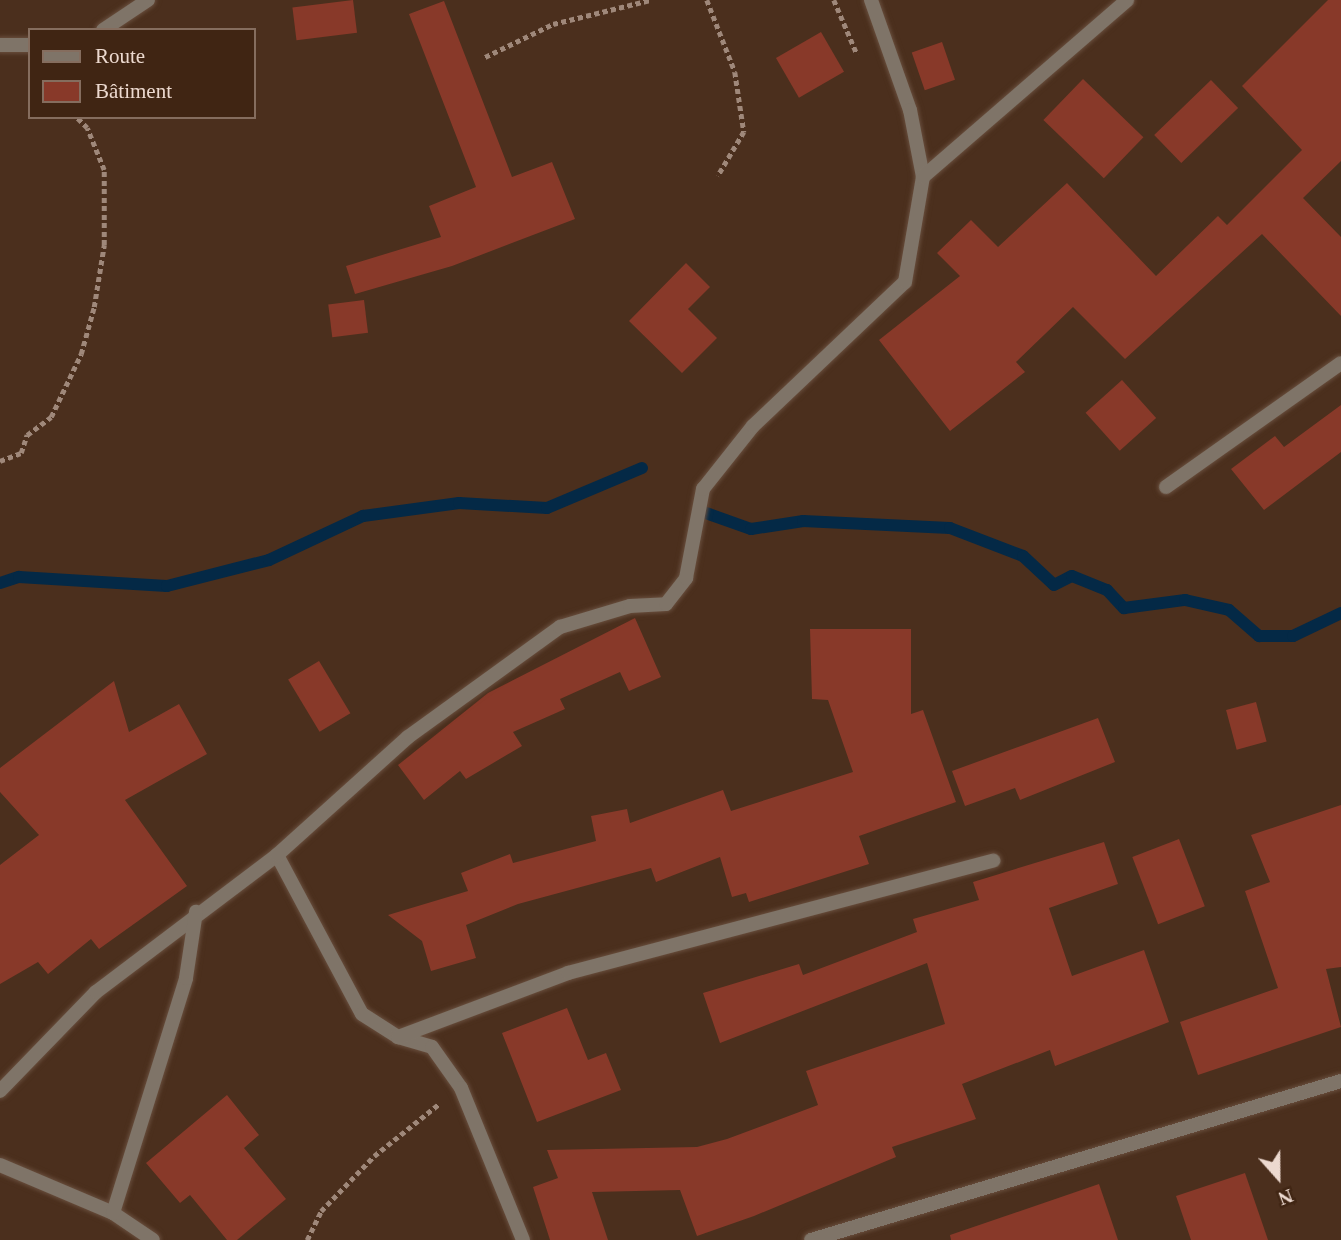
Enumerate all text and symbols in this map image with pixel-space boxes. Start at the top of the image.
legend [28,28,256,119]
text: Route [95,44,145,68]
text: Bâtiment [95,79,172,103]
north arrow [1243,1142,1313,1212]
text: N [1276,1185,1296,1209]

